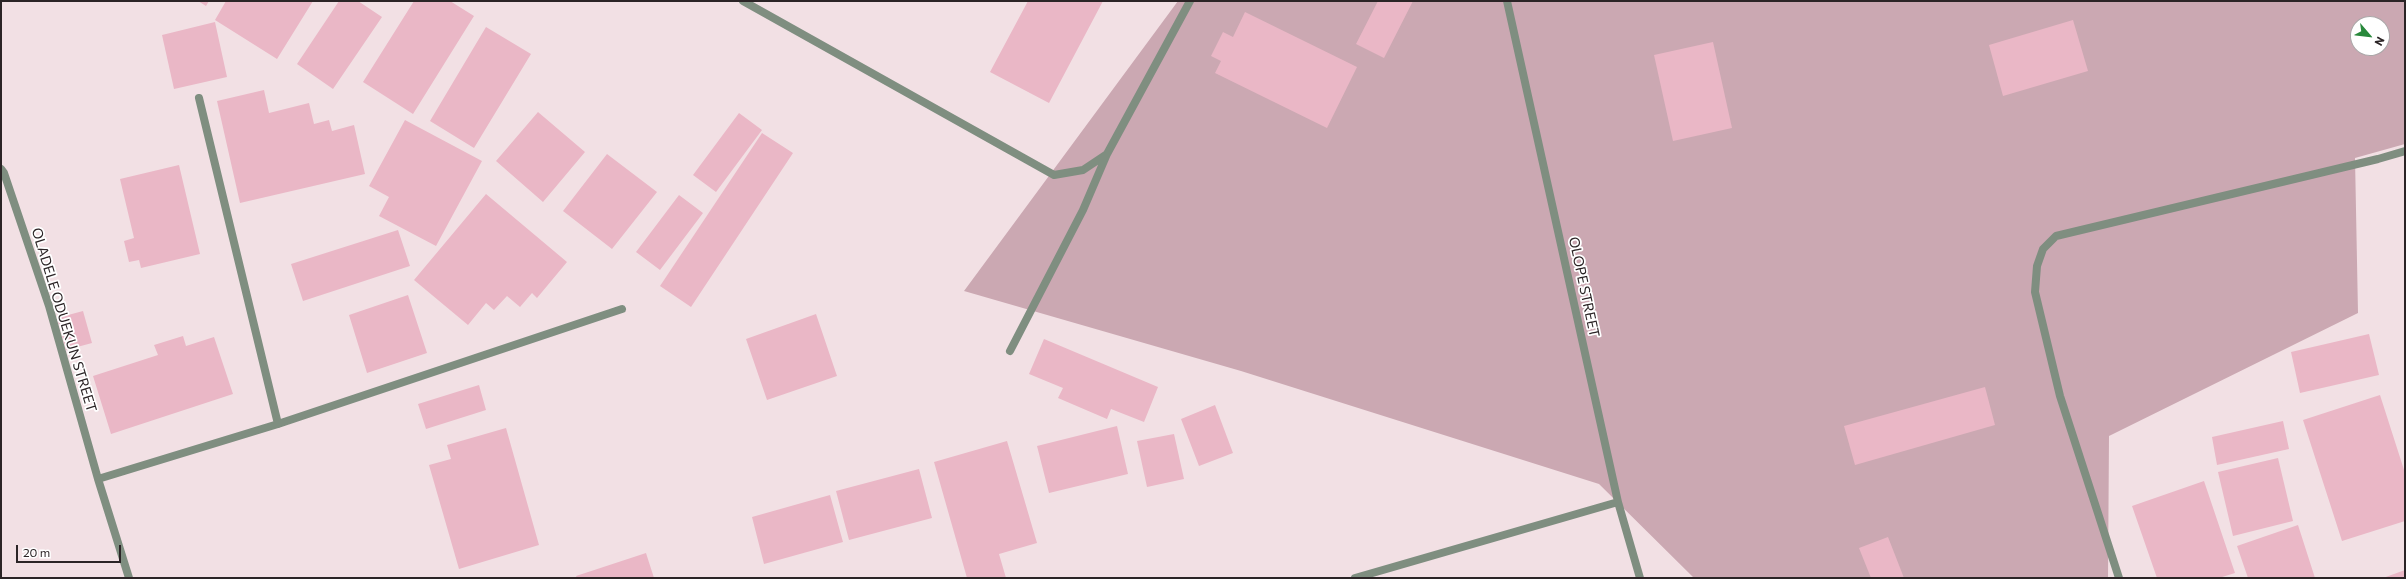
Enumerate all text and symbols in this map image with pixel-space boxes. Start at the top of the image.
north arrow [2350,16,2390,56]
text: N [2372,35,2388,48]
street label: OLADELE ODUEKUN STREET [28,226,100,414]
street label: OLOPE STREET [1565,235,1603,339]
scale bar [18,537,123,563]
text: 20 m [23,545,50,559]

